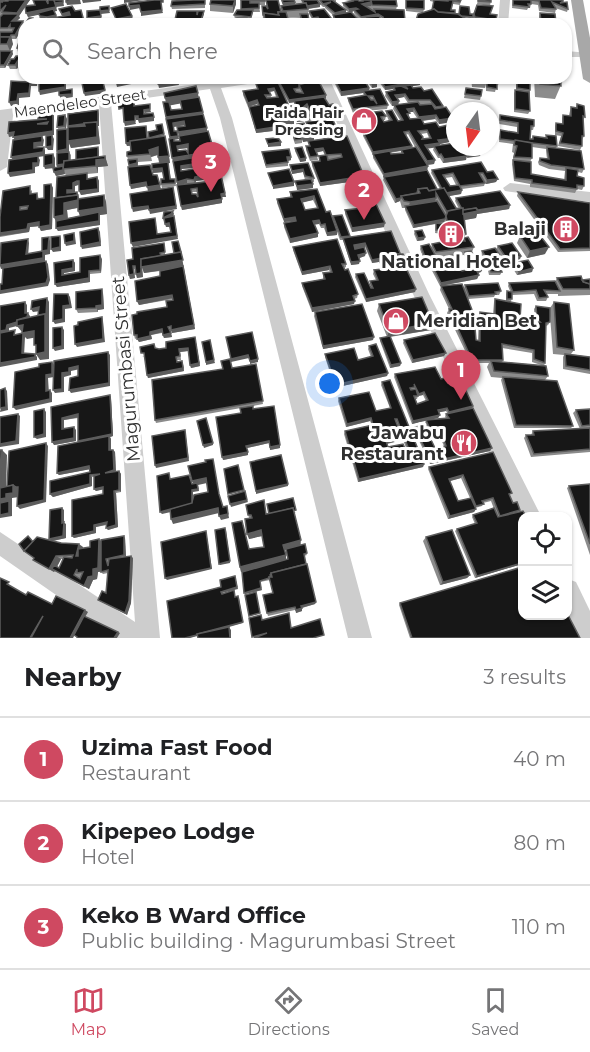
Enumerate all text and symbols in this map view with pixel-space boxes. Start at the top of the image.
search box [18,18,572,84]
icon: search [39,35,72,68]
text: Search here [87,38,218,65]
street label: Maendeleo Street [13,84,147,122]
north arrow [446,102,500,156]
place label: Faida Hair Dressing [265,103,345,139]
shop icon: Faida Hair Dressing [349,106,379,136]
pin: 3 [192,142,230,192]
pin: 2 [344,170,384,220]
building icon: Balaji [551,214,581,244]
place label: Balaji [494,218,546,240]
building icon: National Hotel. [436,219,466,249]
place label: National Hotel. [381,251,521,273]
street label: Magurumbasi Street [107,275,145,463]
shop icon: Meridian Bet [381,306,411,336]
place label: Meridian Bet [416,310,537,332]
pin: 1 [442,350,480,400]
your location [315,369,344,398]
place label: Jawabu Restaurant [340,422,444,465]
restaurant icon: Jawabu Restaurant [449,428,479,458]
map controls [518,512,572,620]
button: locate [518,512,572,566]
button: layers [518,566,572,620]
text: Nearby [24,661,121,693]
text: 3 results [483,665,566,689]
text: Uzima Fast Food [81,734,272,761]
text: 1 [40,747,47,771]
text: 40 m [513,747,566,771]
text: Restaurant [81,761,191,785]
text: Kipepeo Lodge [81,818,255,845]
text: 2 [38,831,49,855]
text: 80 m [514,831,566,855]
text: Hotel [81,845,135,869]
text: Keko B Ward Office [81,902,306,929]
text: 3 [38,915,49,939]
text: 110 m [512,915,566,939]
text: Public building · Magurumbasi Street [81,929,456,953]
tab: Map [71,984,106,1039]
tab: Directions [248,984,330,1039]
tab: Saved [471,984,519,1039]

